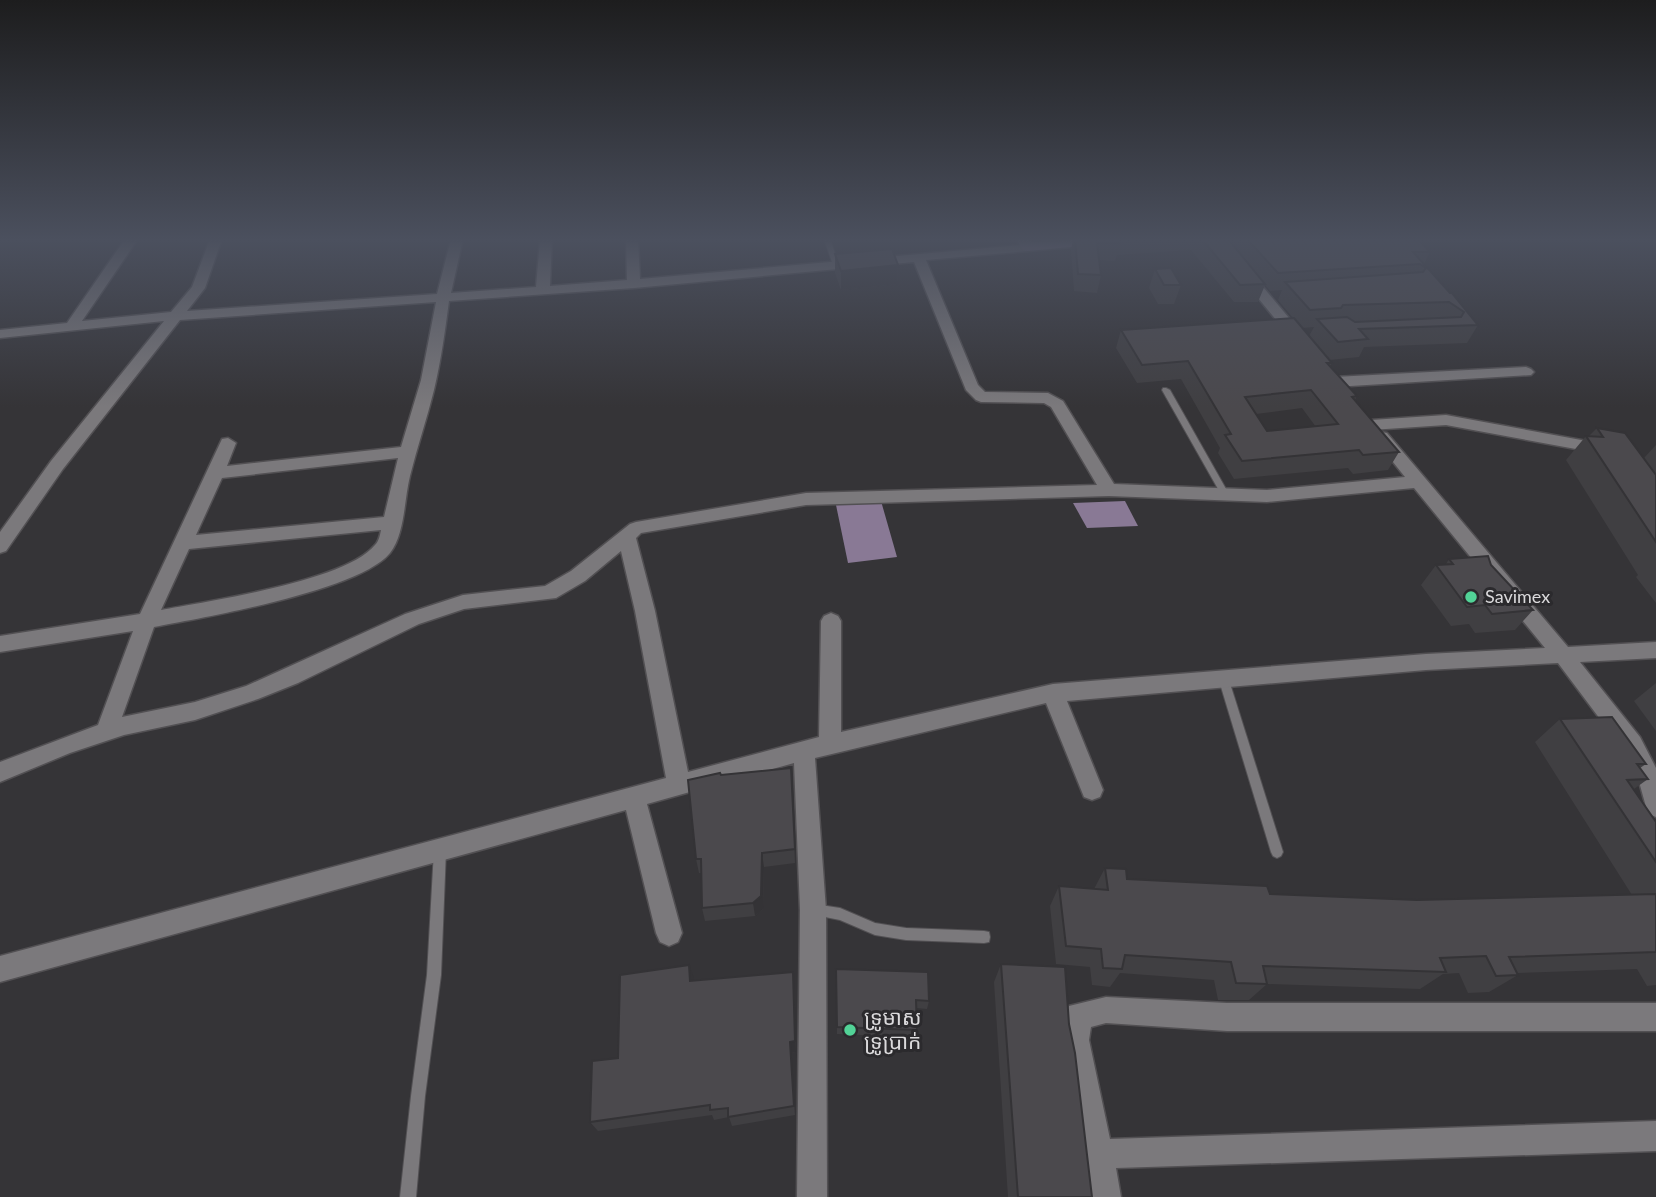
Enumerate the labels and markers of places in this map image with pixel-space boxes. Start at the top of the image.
place label: Savimex [1485,585,1550,607]
marker: Savimex [1463,589,1479,605]
place label: ទ្រូមាស ទ្រូប្រាក់ [864,1004,921,1056]
marker: ទ្រូមាស ទ្រូប្រាក់ [842,1022,858,1038]

